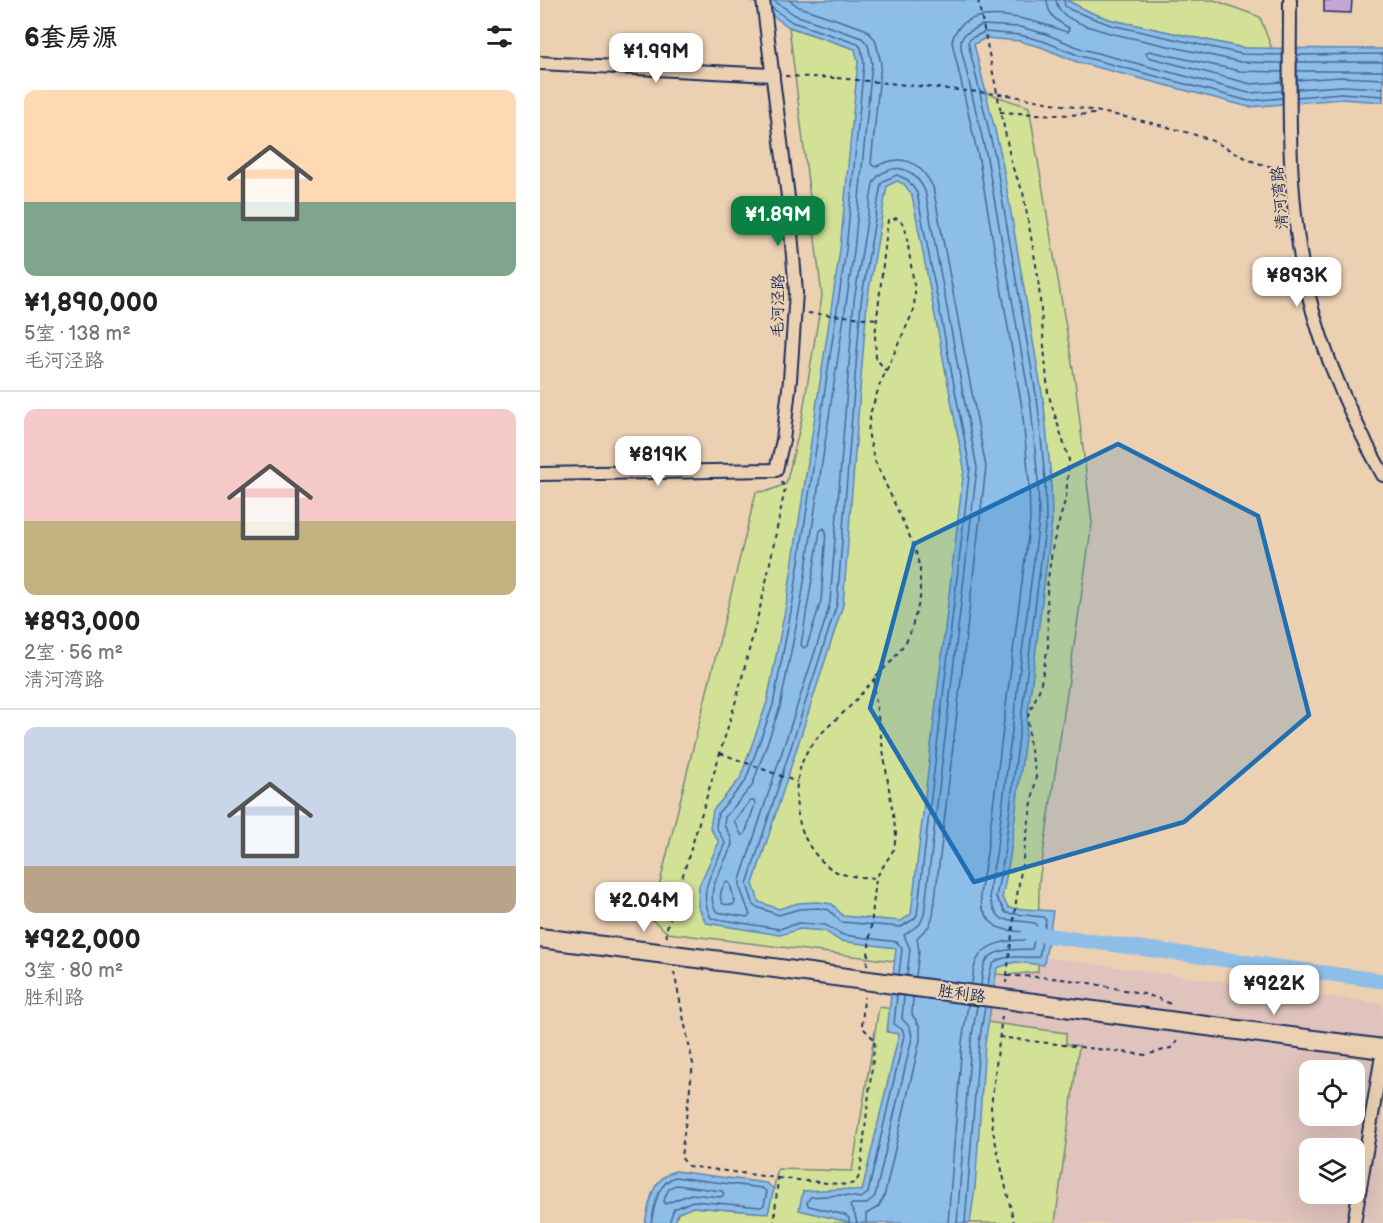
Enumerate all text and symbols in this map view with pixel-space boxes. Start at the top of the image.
icon: filters [483,20,516,53]
text: 6套房源 [24,23,118,54]
pin: ¥1.99M [607,33,705,84]
text: ¥1.99M [623,40,689,64]
icon: home [216,129,324,237]
street label: 清河湾路 [1268,165,1293,231]
pin: ¥1.89M [729,196,827,247]
text: ¥1.89M [745,203,811,227]
pin: ¥893K [1255,257,1339,308]
text: ¥893K [1266,264,1328,288]
street label: 毛河泾路 [768,274,789,338]
text: ¥1,890,000 [24,288,158,319]
text: 5室 · 138 m² [24,322,131,346]
text: 毛河泾路 [24,349,104,373]
pin: ¥819K [616,436,700,487]
text: ¥819K [629,443,687,467]
icon: home [216,448,324,556]
text: ¥893,000 [24,607,140,638]
text: 2室 · 56 m² [24,641,123,665]
text: 清河湾路 [24,668,104,692]
icon: home [216,766,324,874]
pin: ¥2.04M [595,882,693,933]
text: ¥2.04M [609,889,679,913]
text: ¥922,000 [24,925,141,956]
text: 3室 · 80 m² [24,959,123,983]
pin: ¥922K [1232,965,1316,1016]
text: ¥922K [1243,972,1305,996]
street label: 胜利路 [937,982,987,1007]
text: 胜利路 [24,986,84,1010]
map controls [1299,1060,1365,1204]
button: locate [1299,1060,1365,1126]
button: layers [1299,1138,1365,1204]

